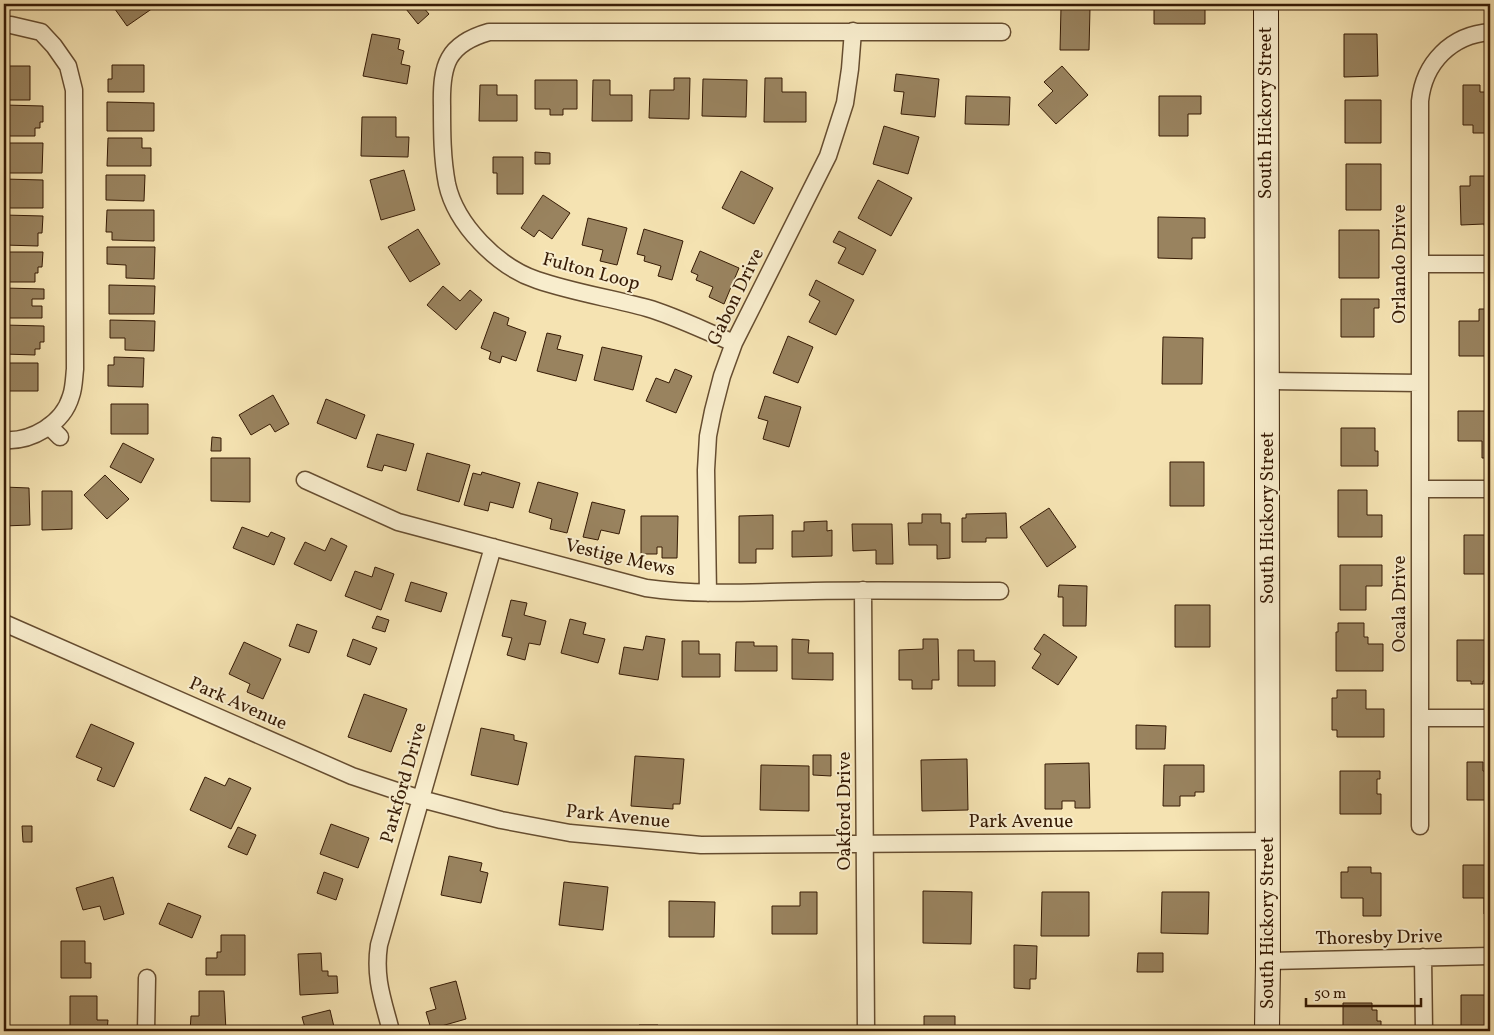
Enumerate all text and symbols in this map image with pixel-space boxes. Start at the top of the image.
street label: South Hickory Street [1253,26,1279,199]
street label: Orlando Drive [1387,204,1413,324]
street label: Gabon Drive [701,244,771,350]
street label: Fulton Loop [539,247,643,298]
street label: South Hickory Street [1255,431,1281,604]
street label: Vestige Mews [562,533,678,583]
street label: Ocala Drive [1387,555,1413,653]
street label: Park Avenue [185,671,291,737]
street label: Parkford Drive [374,720,434,846]
street label: Oakford Drive [832,751,858,871]
street label: Park Avenue [565,799,671,835]
street label: Park Avenue [969,809,1073,835]
street label: South Hickory Street [1255,836,1281,1009]
street label: Thoresby Drive [1315,924,1443,952]
scale bar [1306,975,1422,1007]
text: 50 m [1314,984,1346,1005]

